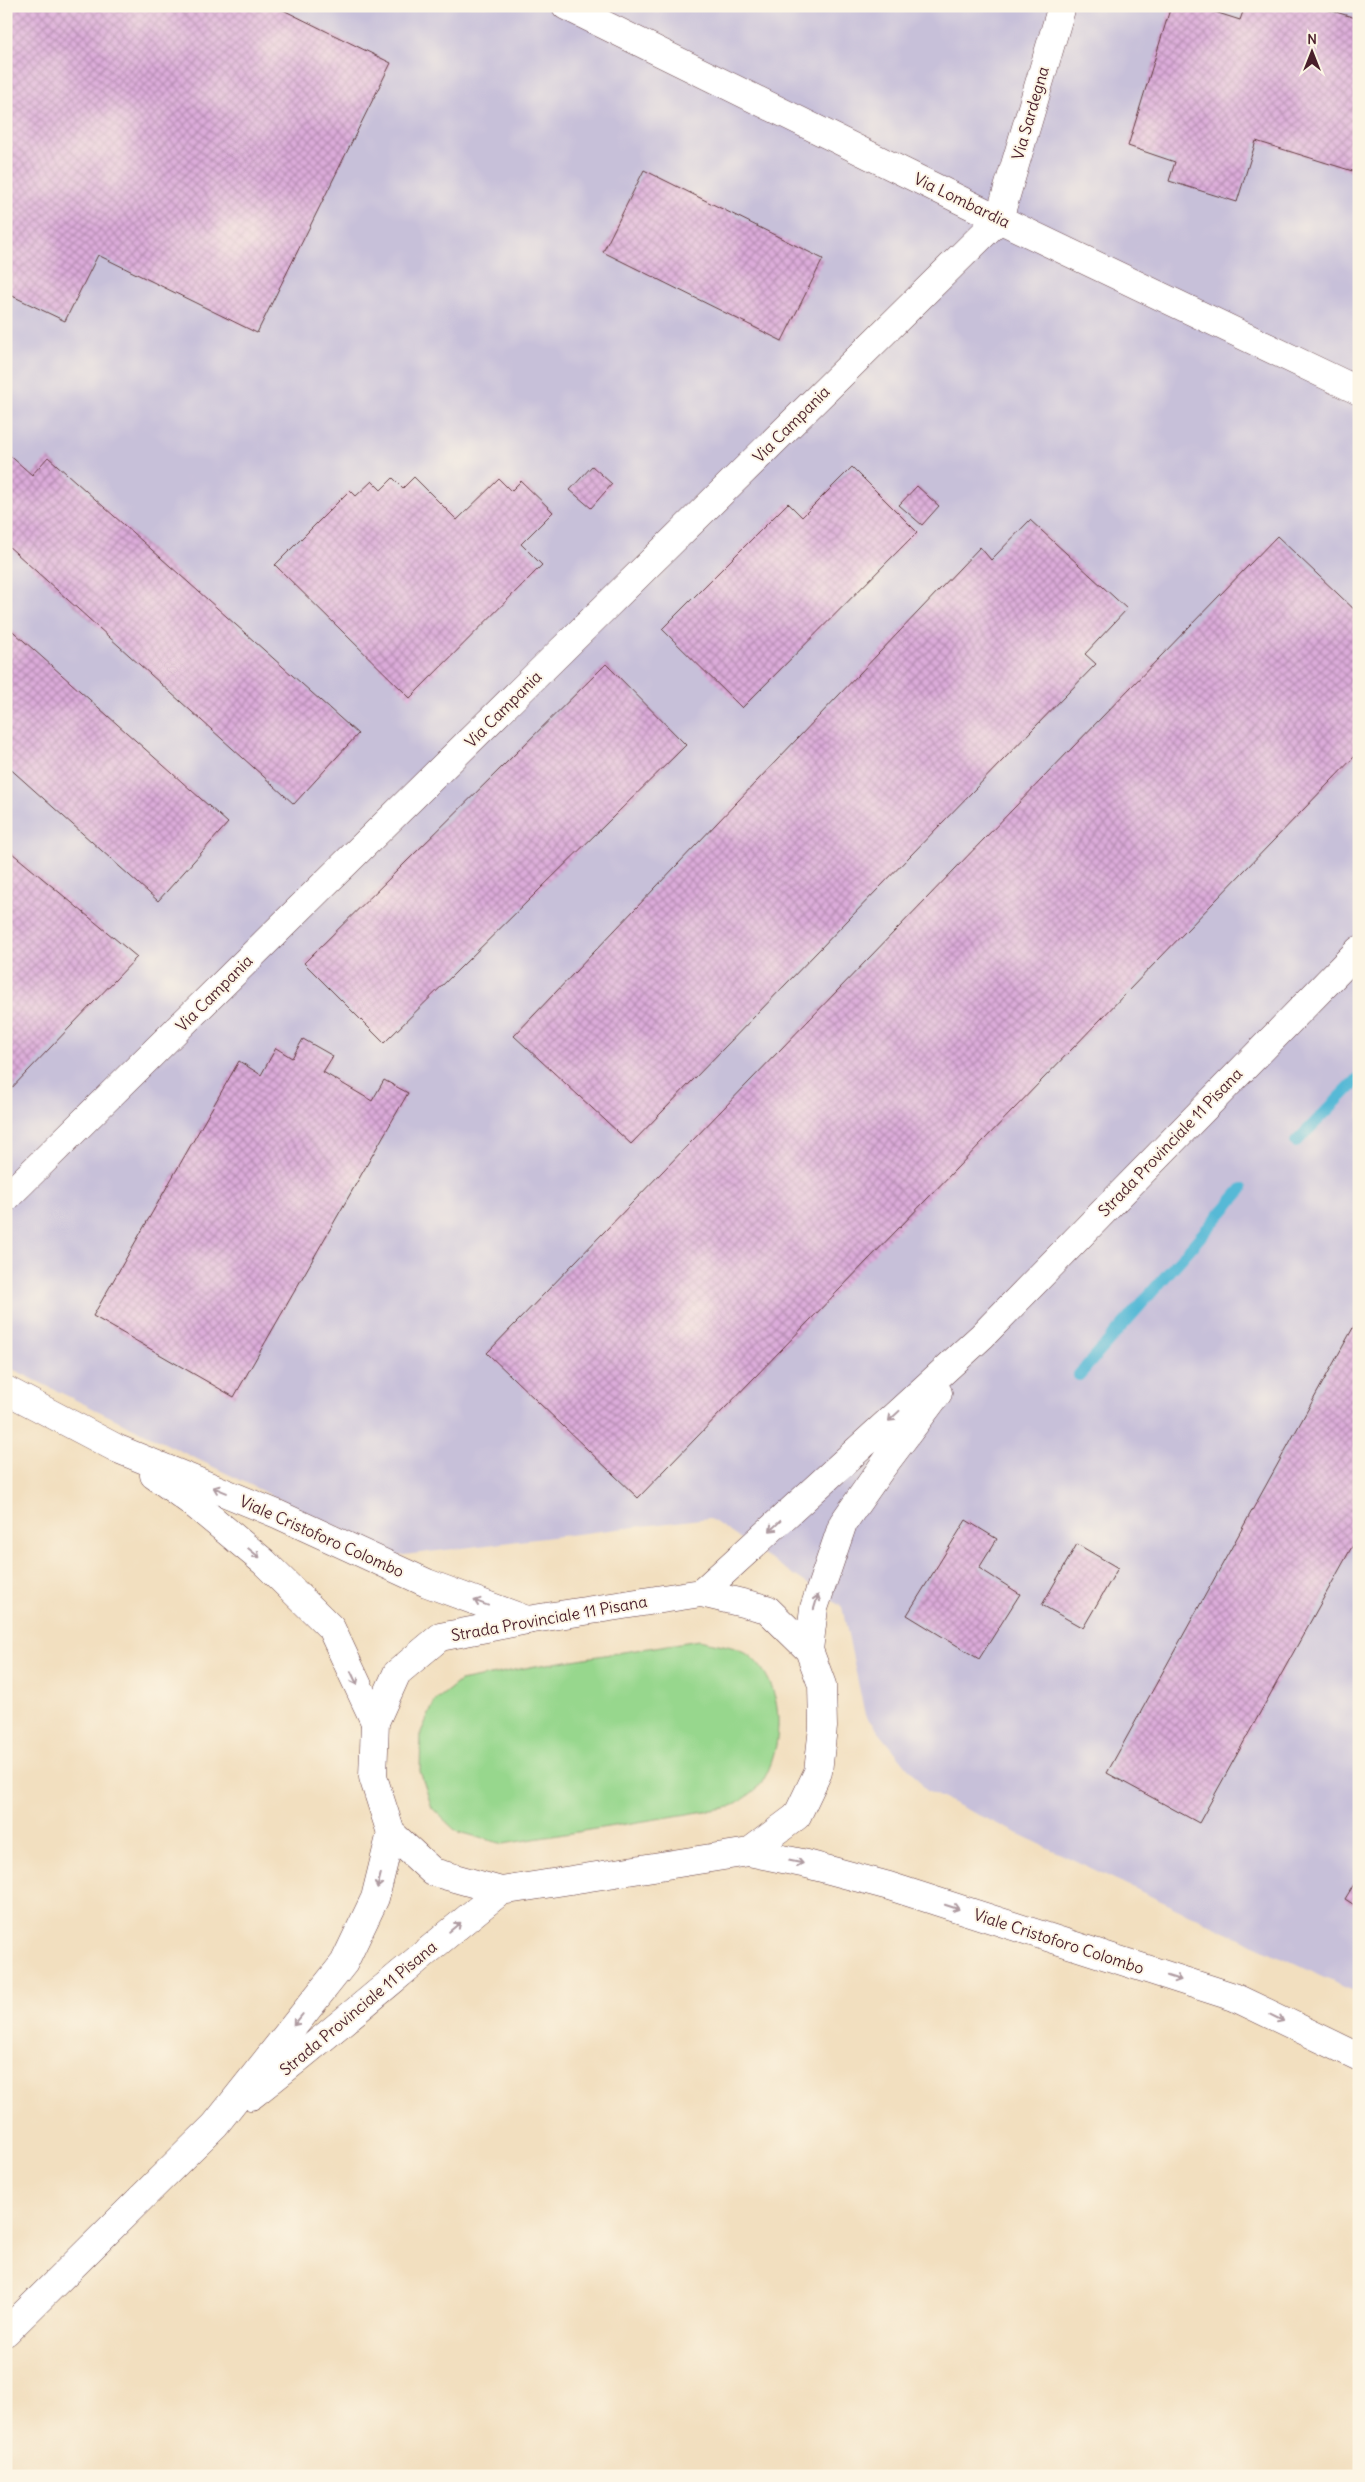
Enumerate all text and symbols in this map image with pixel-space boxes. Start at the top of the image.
north arrow [1288,28,1338,78]
text: N [1307,30,1317,48]
street label: Via Sardegna [1007,64,1053,162]
street label: Via Lombardia [911,168,1013,232]
street label: Via Campania [748,381,834,467]
street label: Via Campania [460,666,546,752]
street label: Via Campania [171,950,257,1036]
street label: Strada Provinciale 11 Pisana [1094,1064,1246,1220]
one-way arrow [888,1410,901,1422]
one-way arrow [212,1485,227,1494]
street label: Viale Cristoforo Colombo [237,1491,407,1581]
one-way arrow [768,1520,781,1532]
one-way arrow [247,1548,260,1559]
street label: Strada Provinciale 11 Pisana [449,1591,649,1645]
one-way arrow [812,1595,822,1611]
one-way arrow [474,1598,489,1607]
one-way arrow [350,1670,359,1685]
one-way arrow [788,1857,804,1867]
one-way arrow [374,1872,383,1888]
one-way arrow [944,1902,960,1912]
street label: Viale Cristoforo Colombo [971,1904,1147,1978]
one-way arrow [448,1922,461,1933]
street label: Strada Provinciale 11 Pisana [275,1936,441,2080]
one-way arrow [1165,1973,1181,1983]
one-way arrow [293,2013,304,2026]
one-way arrow [1270,2013,1285,2023]

